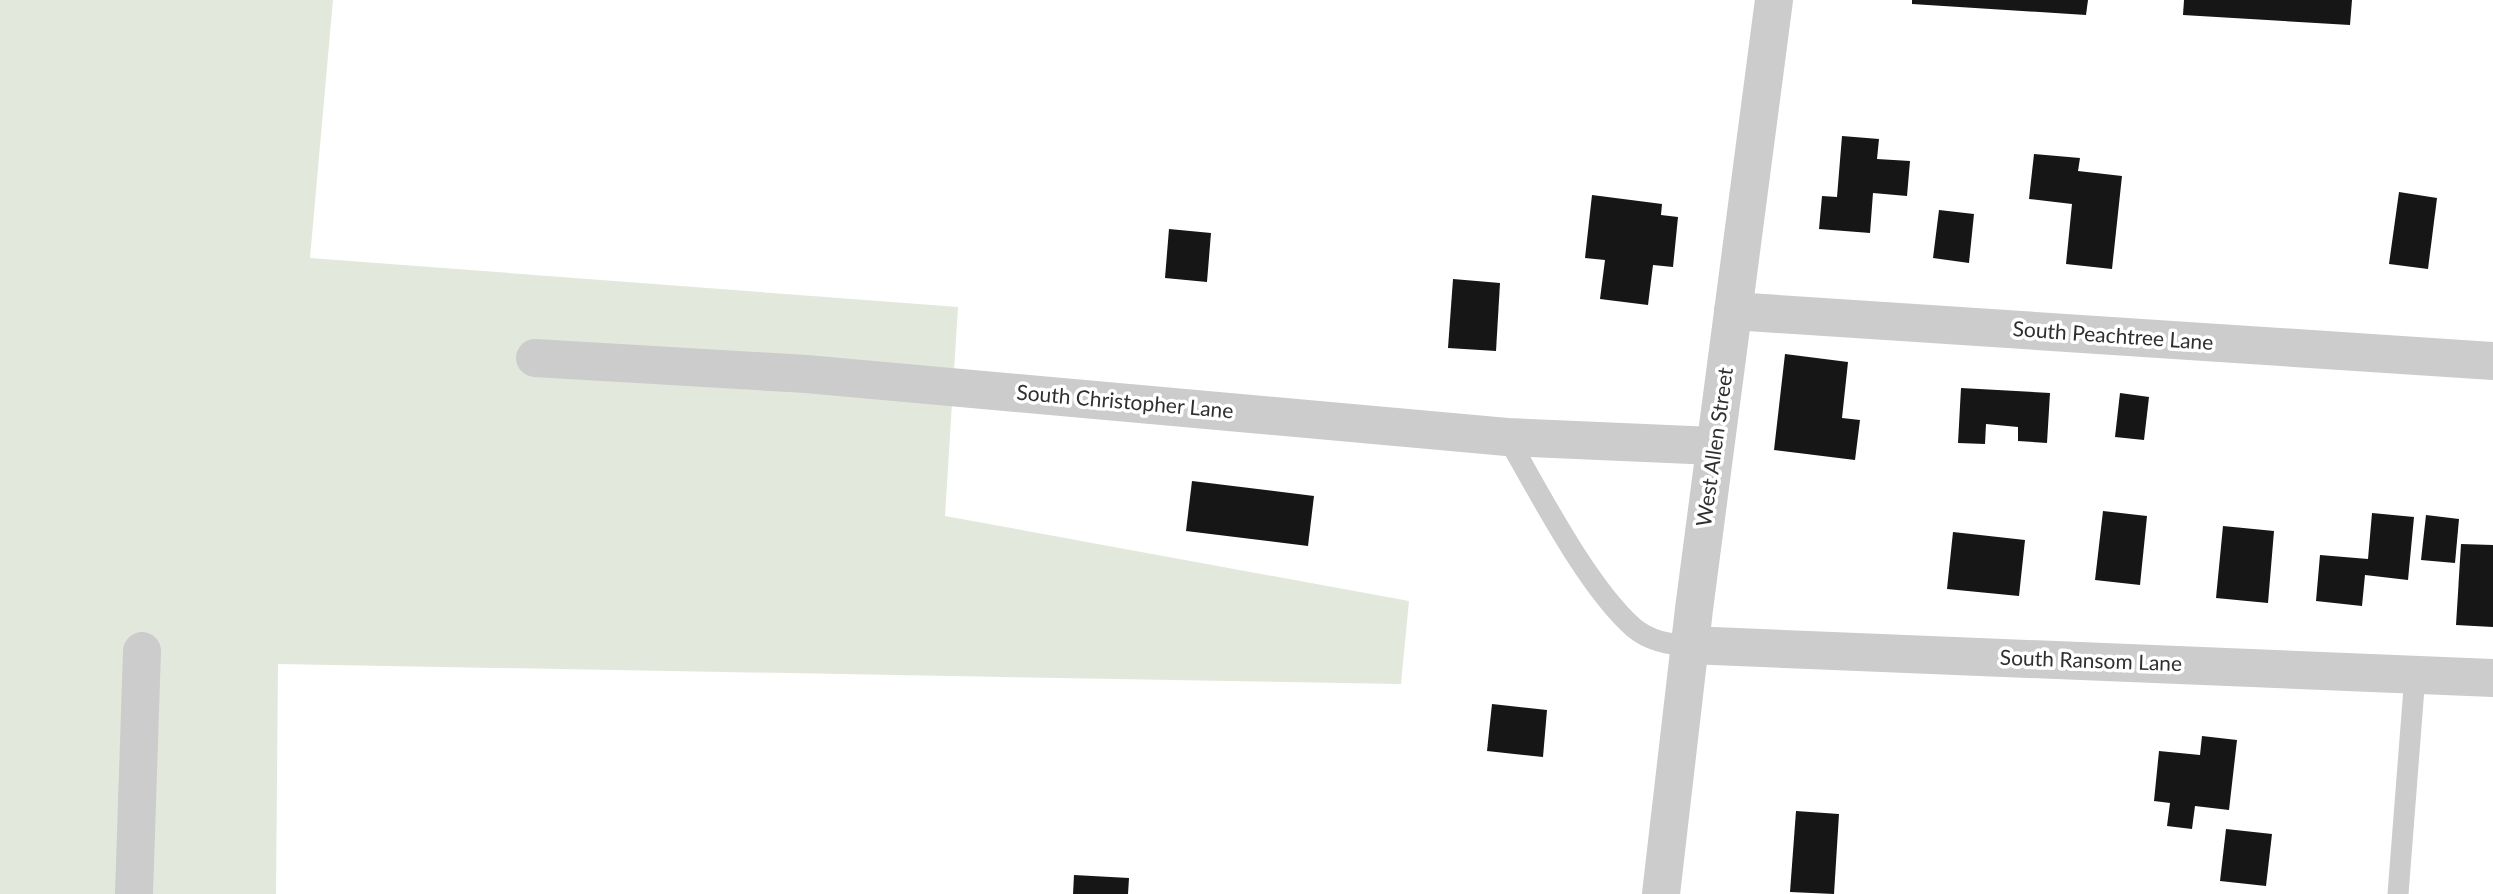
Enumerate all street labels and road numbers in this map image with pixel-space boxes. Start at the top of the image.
street label: South Peachtree Lane [2012,315,2214,354]
street label: West Allen Street [1690,365,1737,528]
street label: South Christopher Lane [1016,379,1235,422]
street label: South Ransom Lane [1999,644,2183,675]

